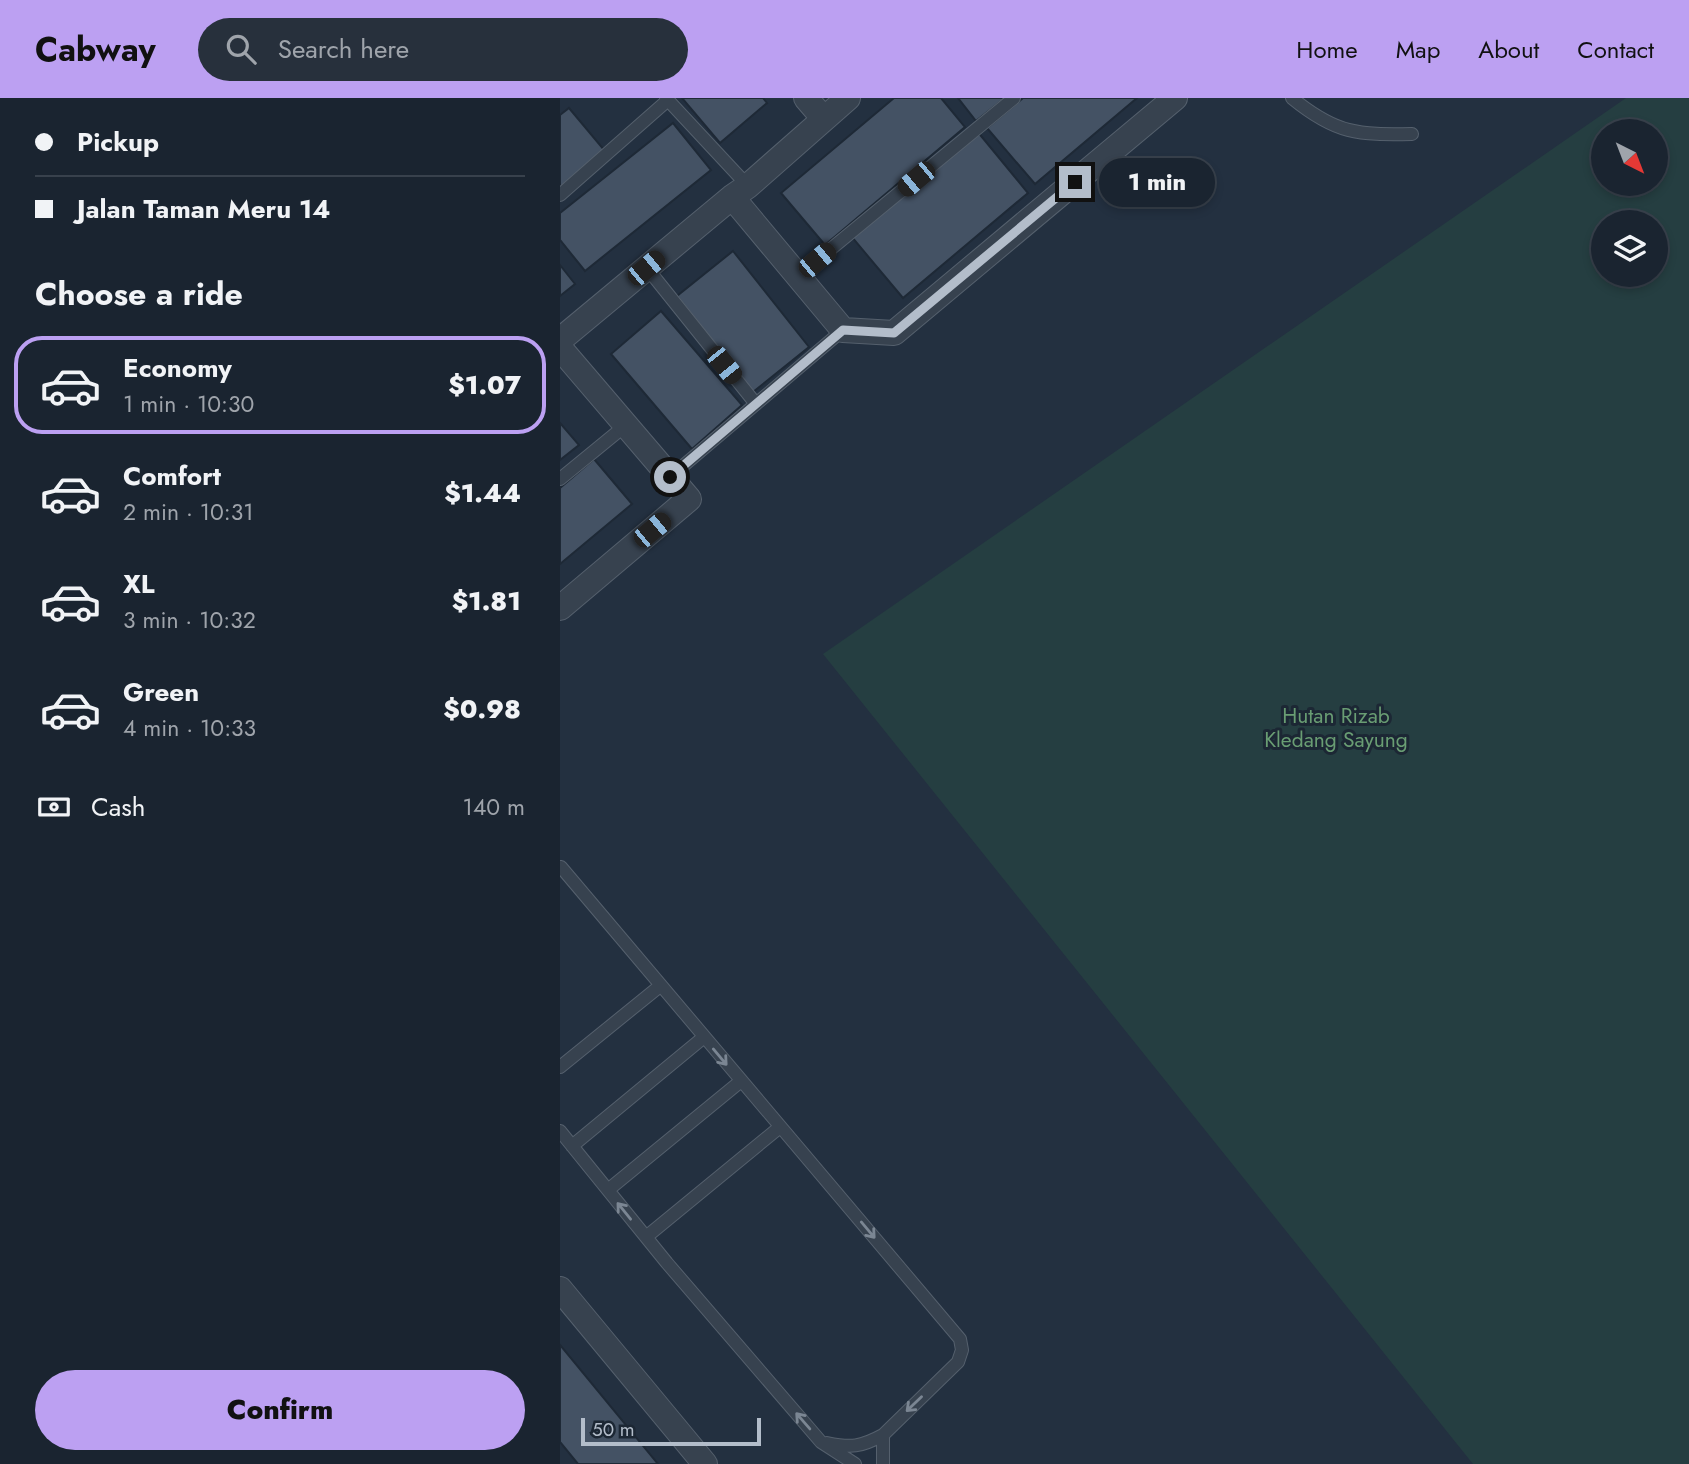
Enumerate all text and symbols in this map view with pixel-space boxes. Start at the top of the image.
search box [198,18,688,81]
text: Cabway [35,26,156,73]
icon: search [222,30,260,68]
text: Search here [278,30,409,68]
text: Home [1296,32,1358,67]
text: Map [1396,32,1440,67]
text: About [1478,32,1539,67]
text: Contact [1577,32,1654,67]
north arrow [1591,119,1668,196]
map controls [1591,119,1668,287]
text: Pickup [77,123,159,161]
car [894,157,939,201]
callout: 1 min [1100,158,1215,206]
text: 1 min [1128,165,1186,199]
route end [1059,166,1091,198]
text: Jalan Taman Meru 14 [77,190,330,228]
button: layers [1591,210,1668,287]
car [795,238,840,282]
car [624,246,669,290]
text: Choose a ride [35,271,243,317]
car [703,342,746,388]
text: Economy [123,349,232,387]
icon: car [39,354,102,417]
text: $1.07 [448,366,521,404]
text: 1 min · 10:30 [123,387,254,421]
text: Comfort [123,457,221,495]
route start [654,461,686,493]
icon: car [39,462,102,525]
text: $1.44 [444,474,521,512]
text: 2 min · 10:31 [123,495,254,529]
car [630,508,675,552]
text: XL [123,565,155,603]
icon: car [39,570,102,633]
text: $1.81 [452,582,521,620]
text: 3 min · 10:32 [123,603,256,637]
text: Green [123,673,199,711]
icon: car [39,678,102,741]
text: $0.98 [443,690,521,728]
park label: Hutan Rizab Kledang Sayung [1264,701,1408,755]
text: 4 min · 10:33 [123,711,256,745]
icon: cash [35,788,73,826]
text: Cash [91,788,145,826]
text: 140 m [463,790,525,824]
one-way arrow [712,1048,728,1066]
one-way arrow [616,1202,632,1220]
one-way arrow [860,1221,876,1239]
button: Confirm [35,1370,525,1450]
one-way arrow [906,1396,923,1413]
one-way arrow [795,1413,811,1431]
scale bar [581,1415,761,1447]
text: 50 m [592,1416,635,1443]

